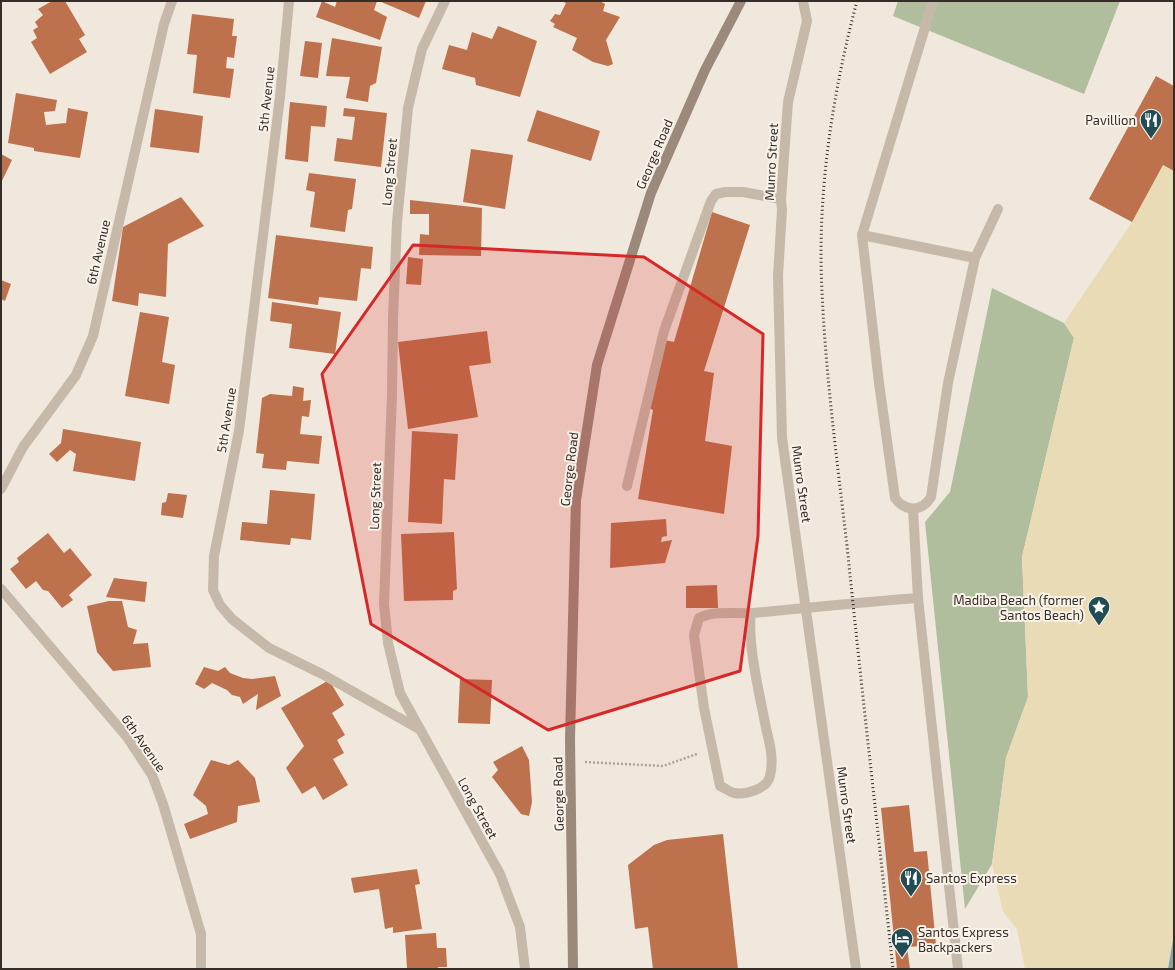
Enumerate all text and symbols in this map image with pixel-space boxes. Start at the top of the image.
street label: 5th Avenue [255,66,277,132]
restaurant icon: Pavillion [1138,107,1164,140]
place label: Pavillion [1085,112,1136,128]
street label: George Road [632,116,676,192]
street label: Munro Street [761,123,781,201]
street label: Long Street [378,137,400,207]
street label: 6th Avenue [83,218,113,286]
street label: 5th Avenue [213,386,239,454]
street label: George Road [557,431,581,507]
street label: Munro Street [789,444,815,524]
street label: Long Street [366,462,384,530]
place label: Madiba Beach (former Santos Beach) [953,592,1084,623]
place icon: Madiba Beach (former Santos Beach) [1086,594,1112,627]
street label: 6th Avenue [118,711,170,775]
street label: George Road [549,757,567,831]
street label: Munro Street [834,765,860,845]
street label: Long Street [455,774,501,842]
restaurant icon: Santos Express [898,865,924,898]
place label: Santos Express [926,870,1017,886]
place label: Santos Express Backpackers [918,924,1009,955]
hotel icon: Santos Express Backpackers [889,926,915,959]

